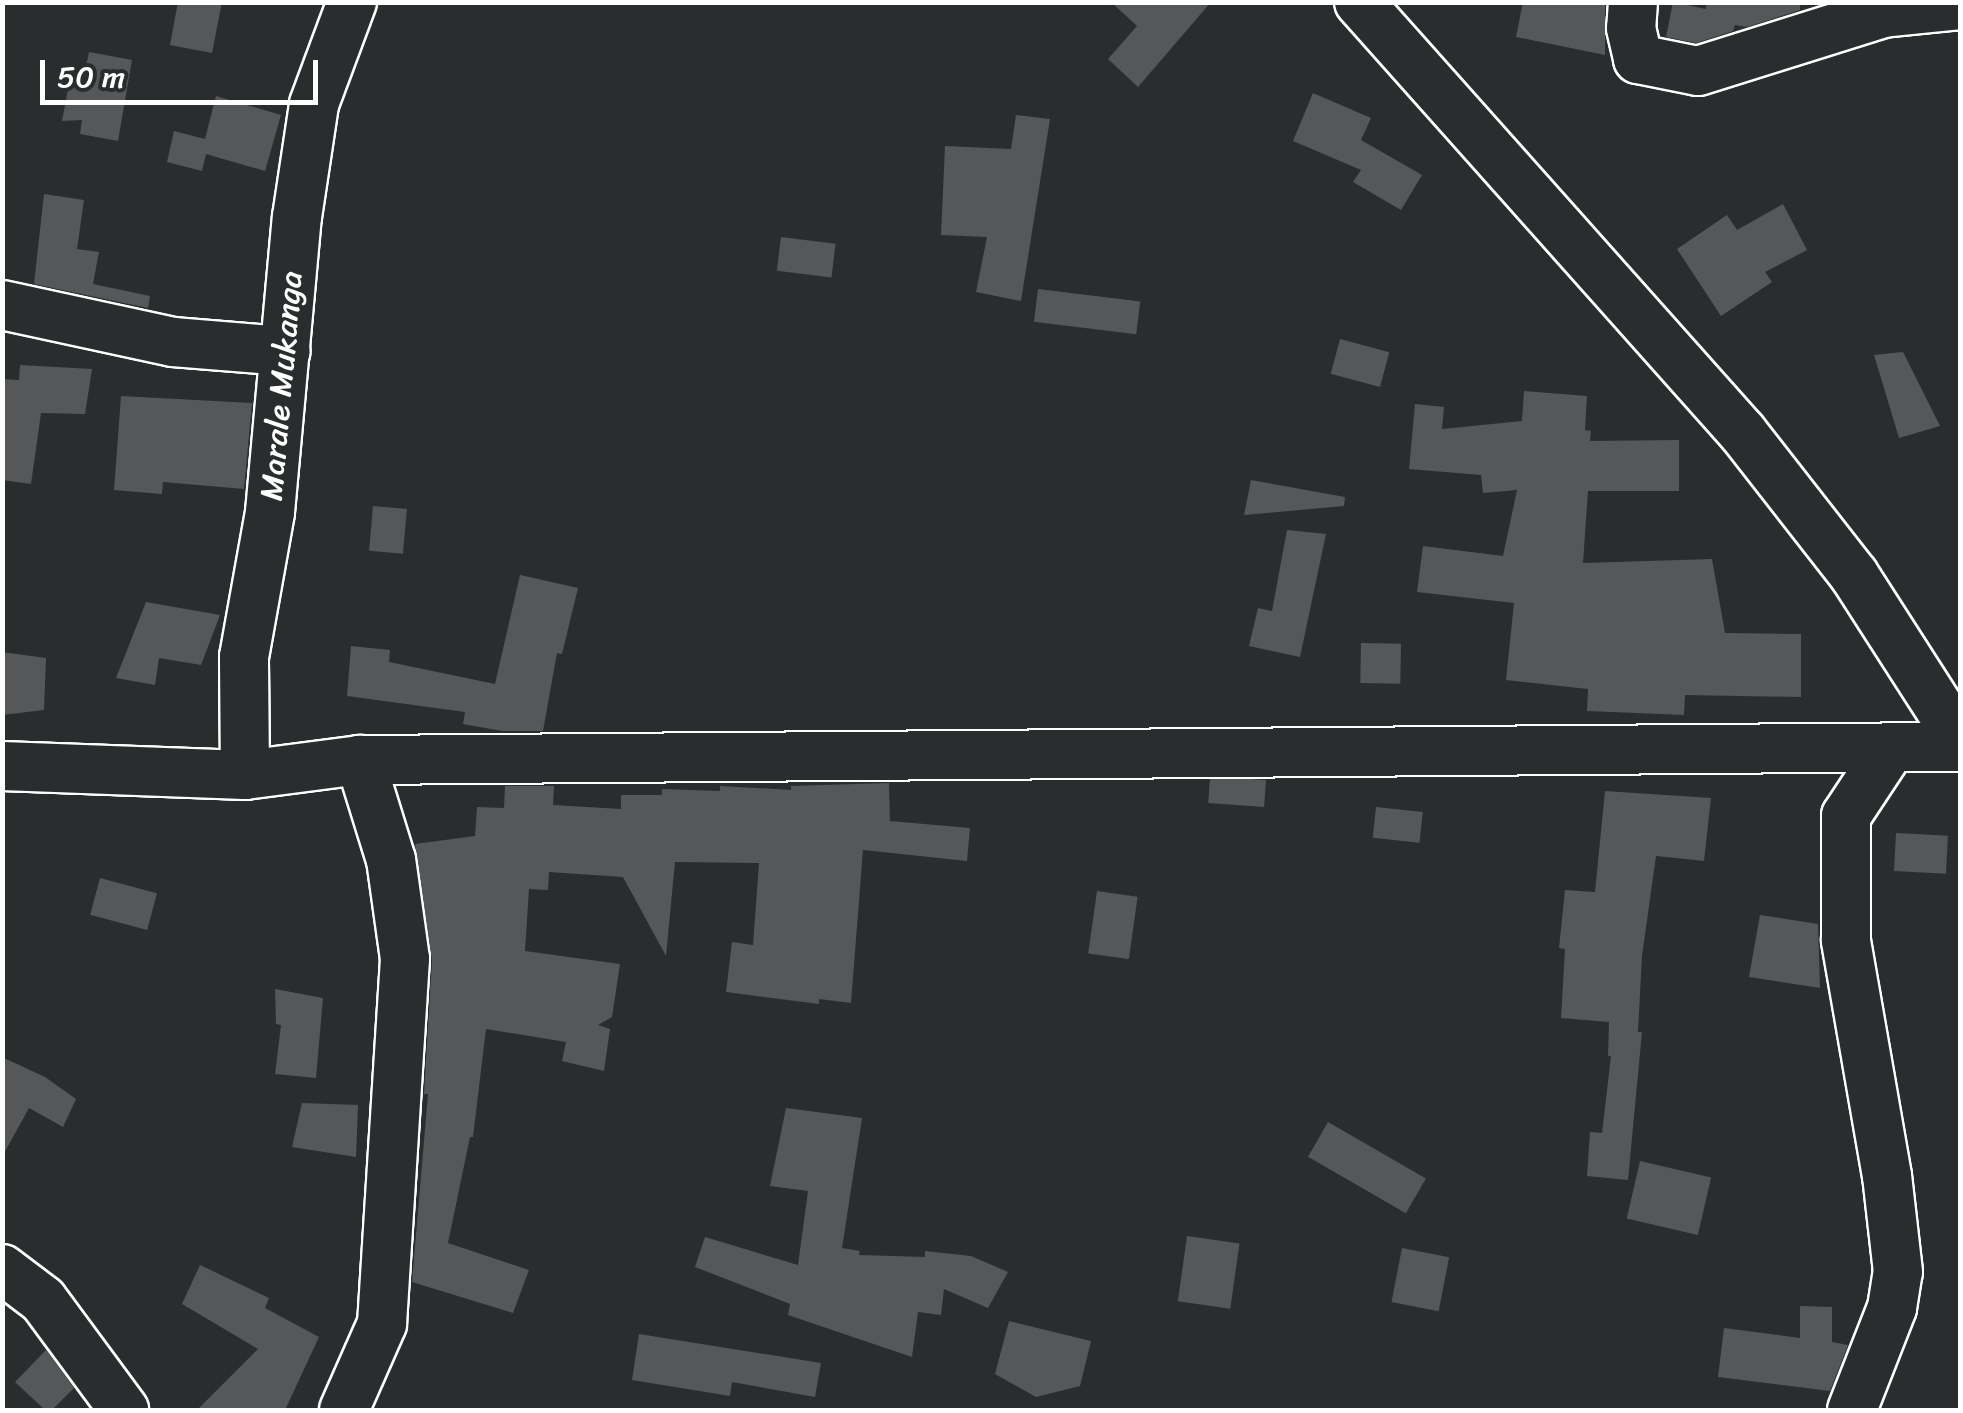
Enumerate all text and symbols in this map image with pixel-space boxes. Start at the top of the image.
scale bar [45,40,322,102]
text: 50 m [57,50,125,104]
street label: Marale Mukanga [253,270,311,502]

